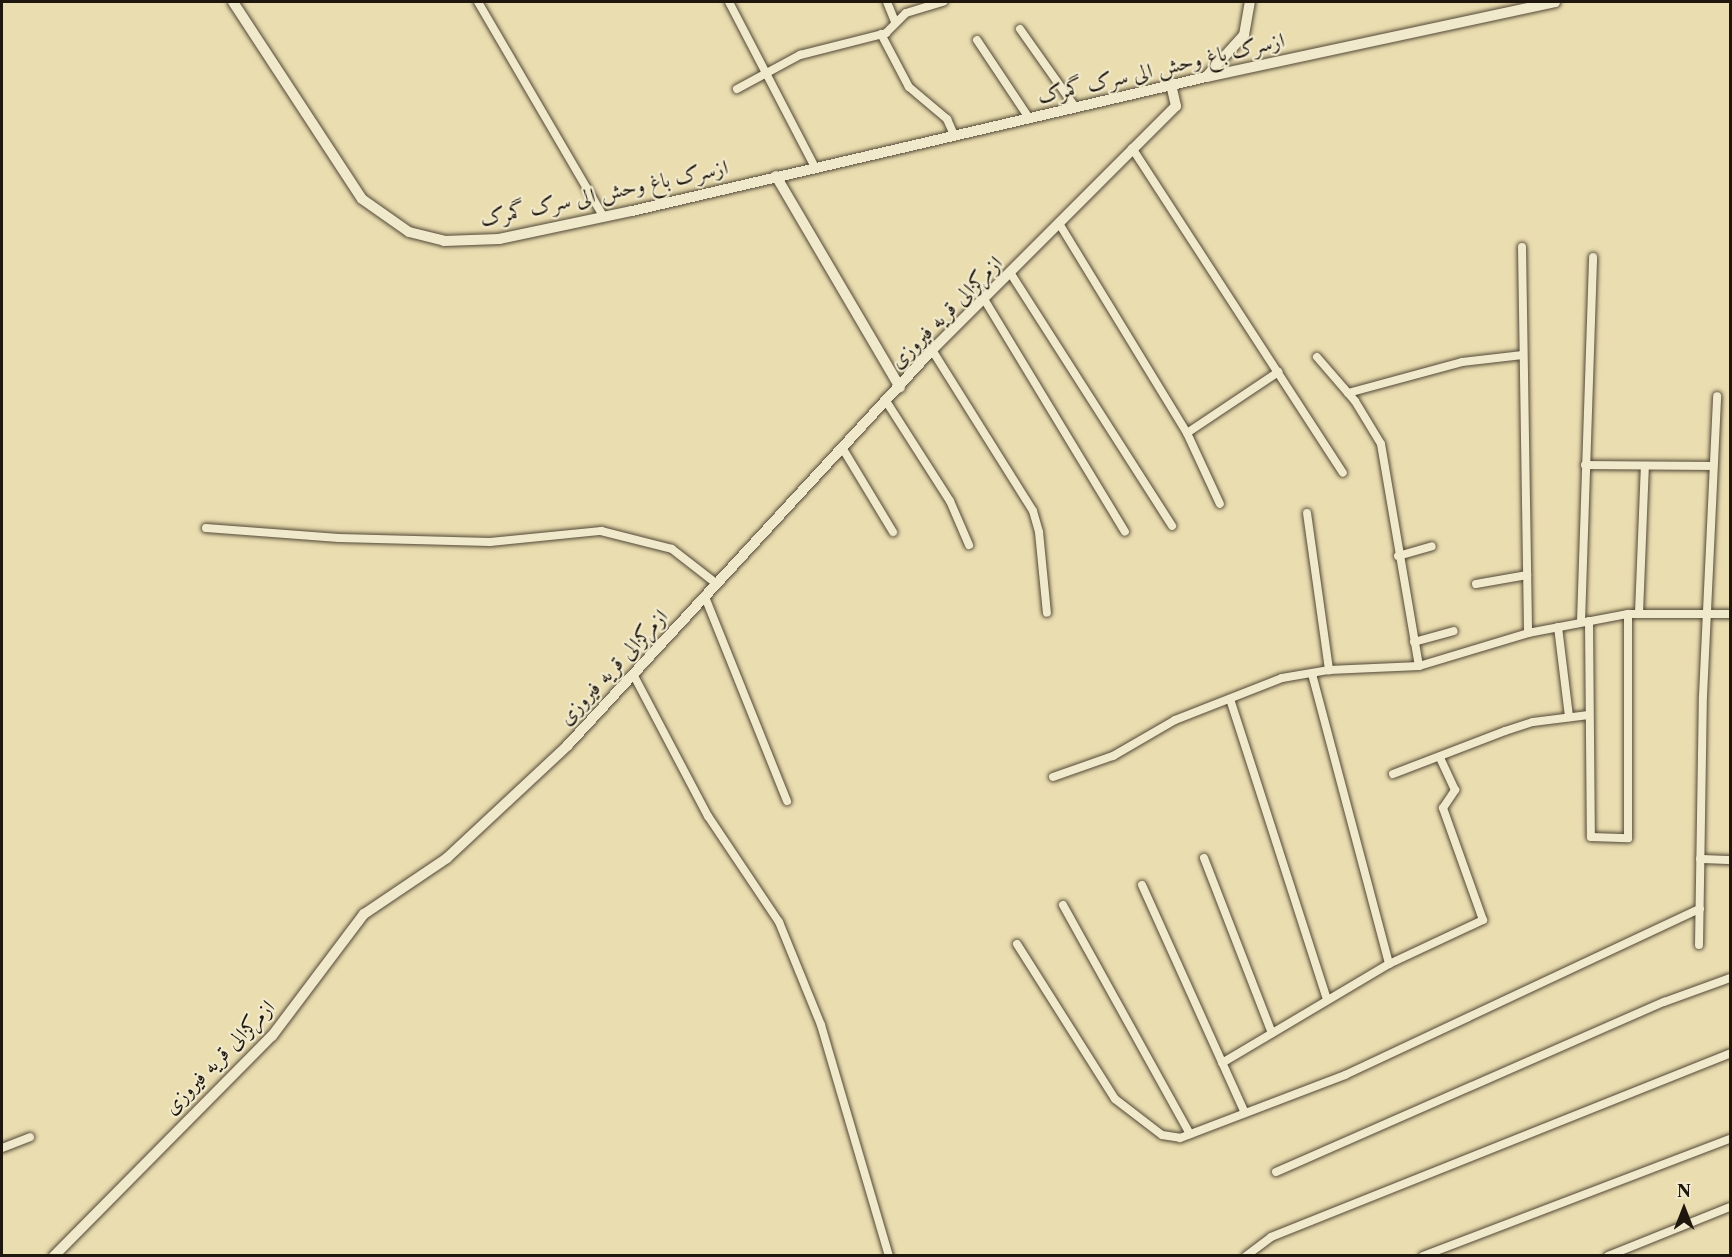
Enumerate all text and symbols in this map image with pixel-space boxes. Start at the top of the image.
street label: ازسرک باغ وحش الی سرک گمرک [1035,27,1287,109]
street label: ازسرک باغ وحش الی سرک گمرک [478,154,730,232]
street label: ازمرکزالی قریه فیروزی [884,250,1008,374]
street label: ازمرکزالی قریه فیروزی [553,604,673,730]
street label: ازمرکزالی قریه فیروزی [158,995,280,1119]
north arrow [1654,1179,1714,1239]
text: N [1677,1181,1691,1201]

